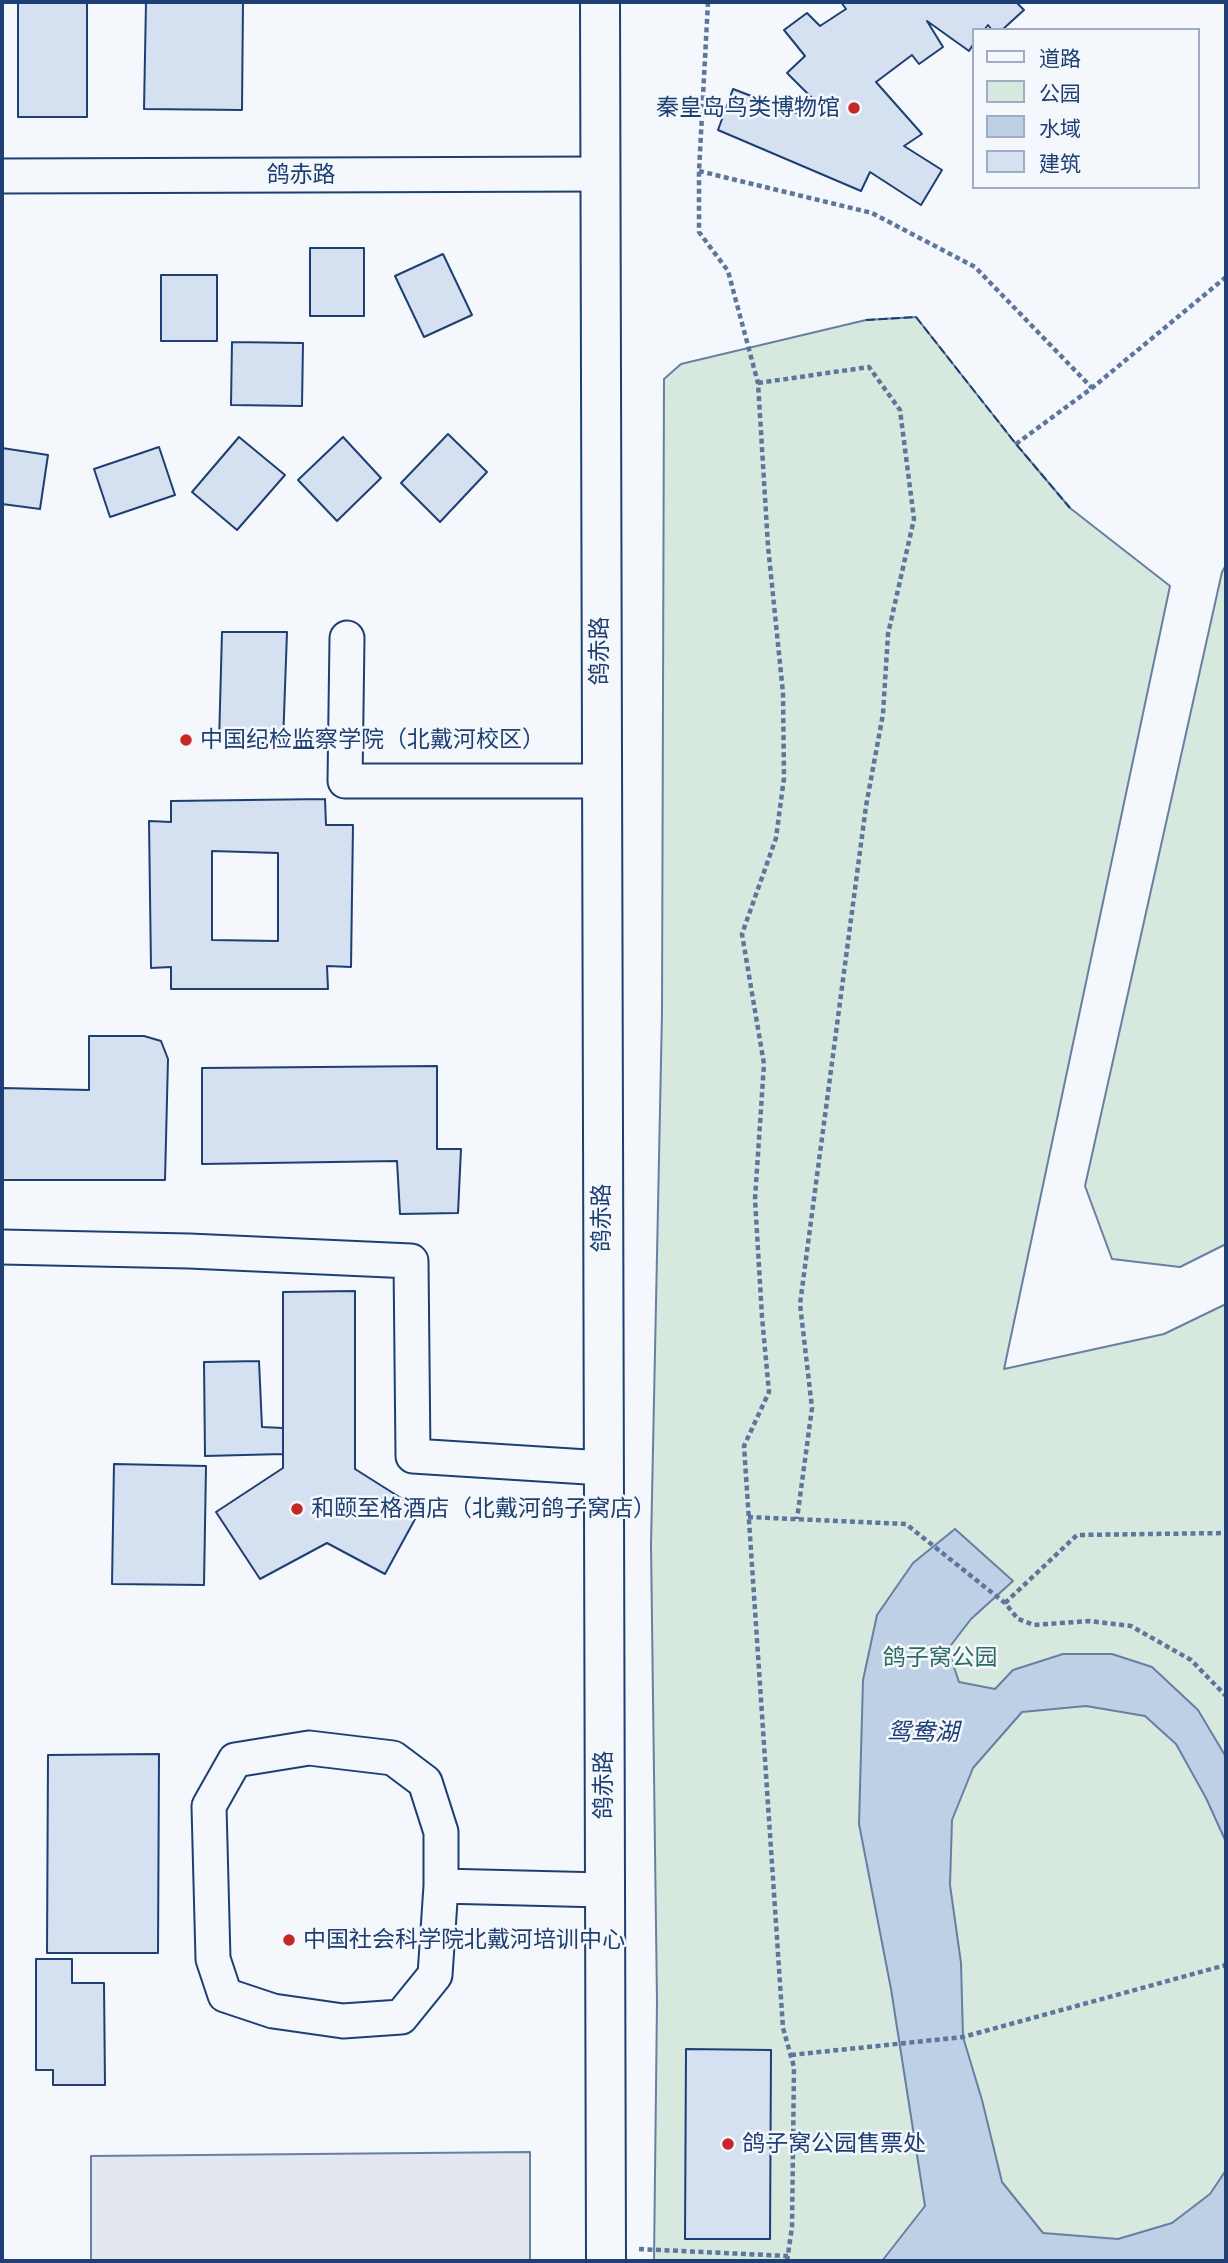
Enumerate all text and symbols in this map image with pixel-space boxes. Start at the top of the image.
legend [972,28,1200,189]
text: 道路 [1039,46,1081,71]
text: 公园 [1039,81,1081,106]
place label: 秦皇岛鸟类博物馆 [656,94,840,122]
marker: 秦皇岛鸟类博物馆 [846,100,862,116]
text: 水域 [1039,116,1081,141]
text: 建筑 [1039,151,1081,176]
street label: 鸽赤路 [267,161,335,189]
street label: 鸽赤路 [586,617,614,685]
place label: 中国纪检监察学院（北戴河校区） [200,726,545,754]
marker: 中国纪检监察学院（北戴河校区） [178,732,194,748]
street label: 鸽赤路 [588,1184,616,1252]
place label: 和颐至格酒店（北戴河鸽子窝店） [311,1495,656,1523]
marker: 和颐至格酒店（北戴河鸽子窝店） [289,1501,305,1517]
park label: 鸽子窝公园 [883,1644,997,1672]
water label: 鸳鸯湖 [887,1719,959,1747]
street label: 鸽赤路 [590,1751,618,1819]
place label: 中国社会科学院北戴河培训中心 [303,1926,625,1954]
marker: 中国社会科学院北戴河培训中心 [281,1932,297,1948]
place label: 鸽子窝公园售票处 [742,2130,926,2158]
marker: 鸽子窝公园售票处 [720,2136,736,2152]

